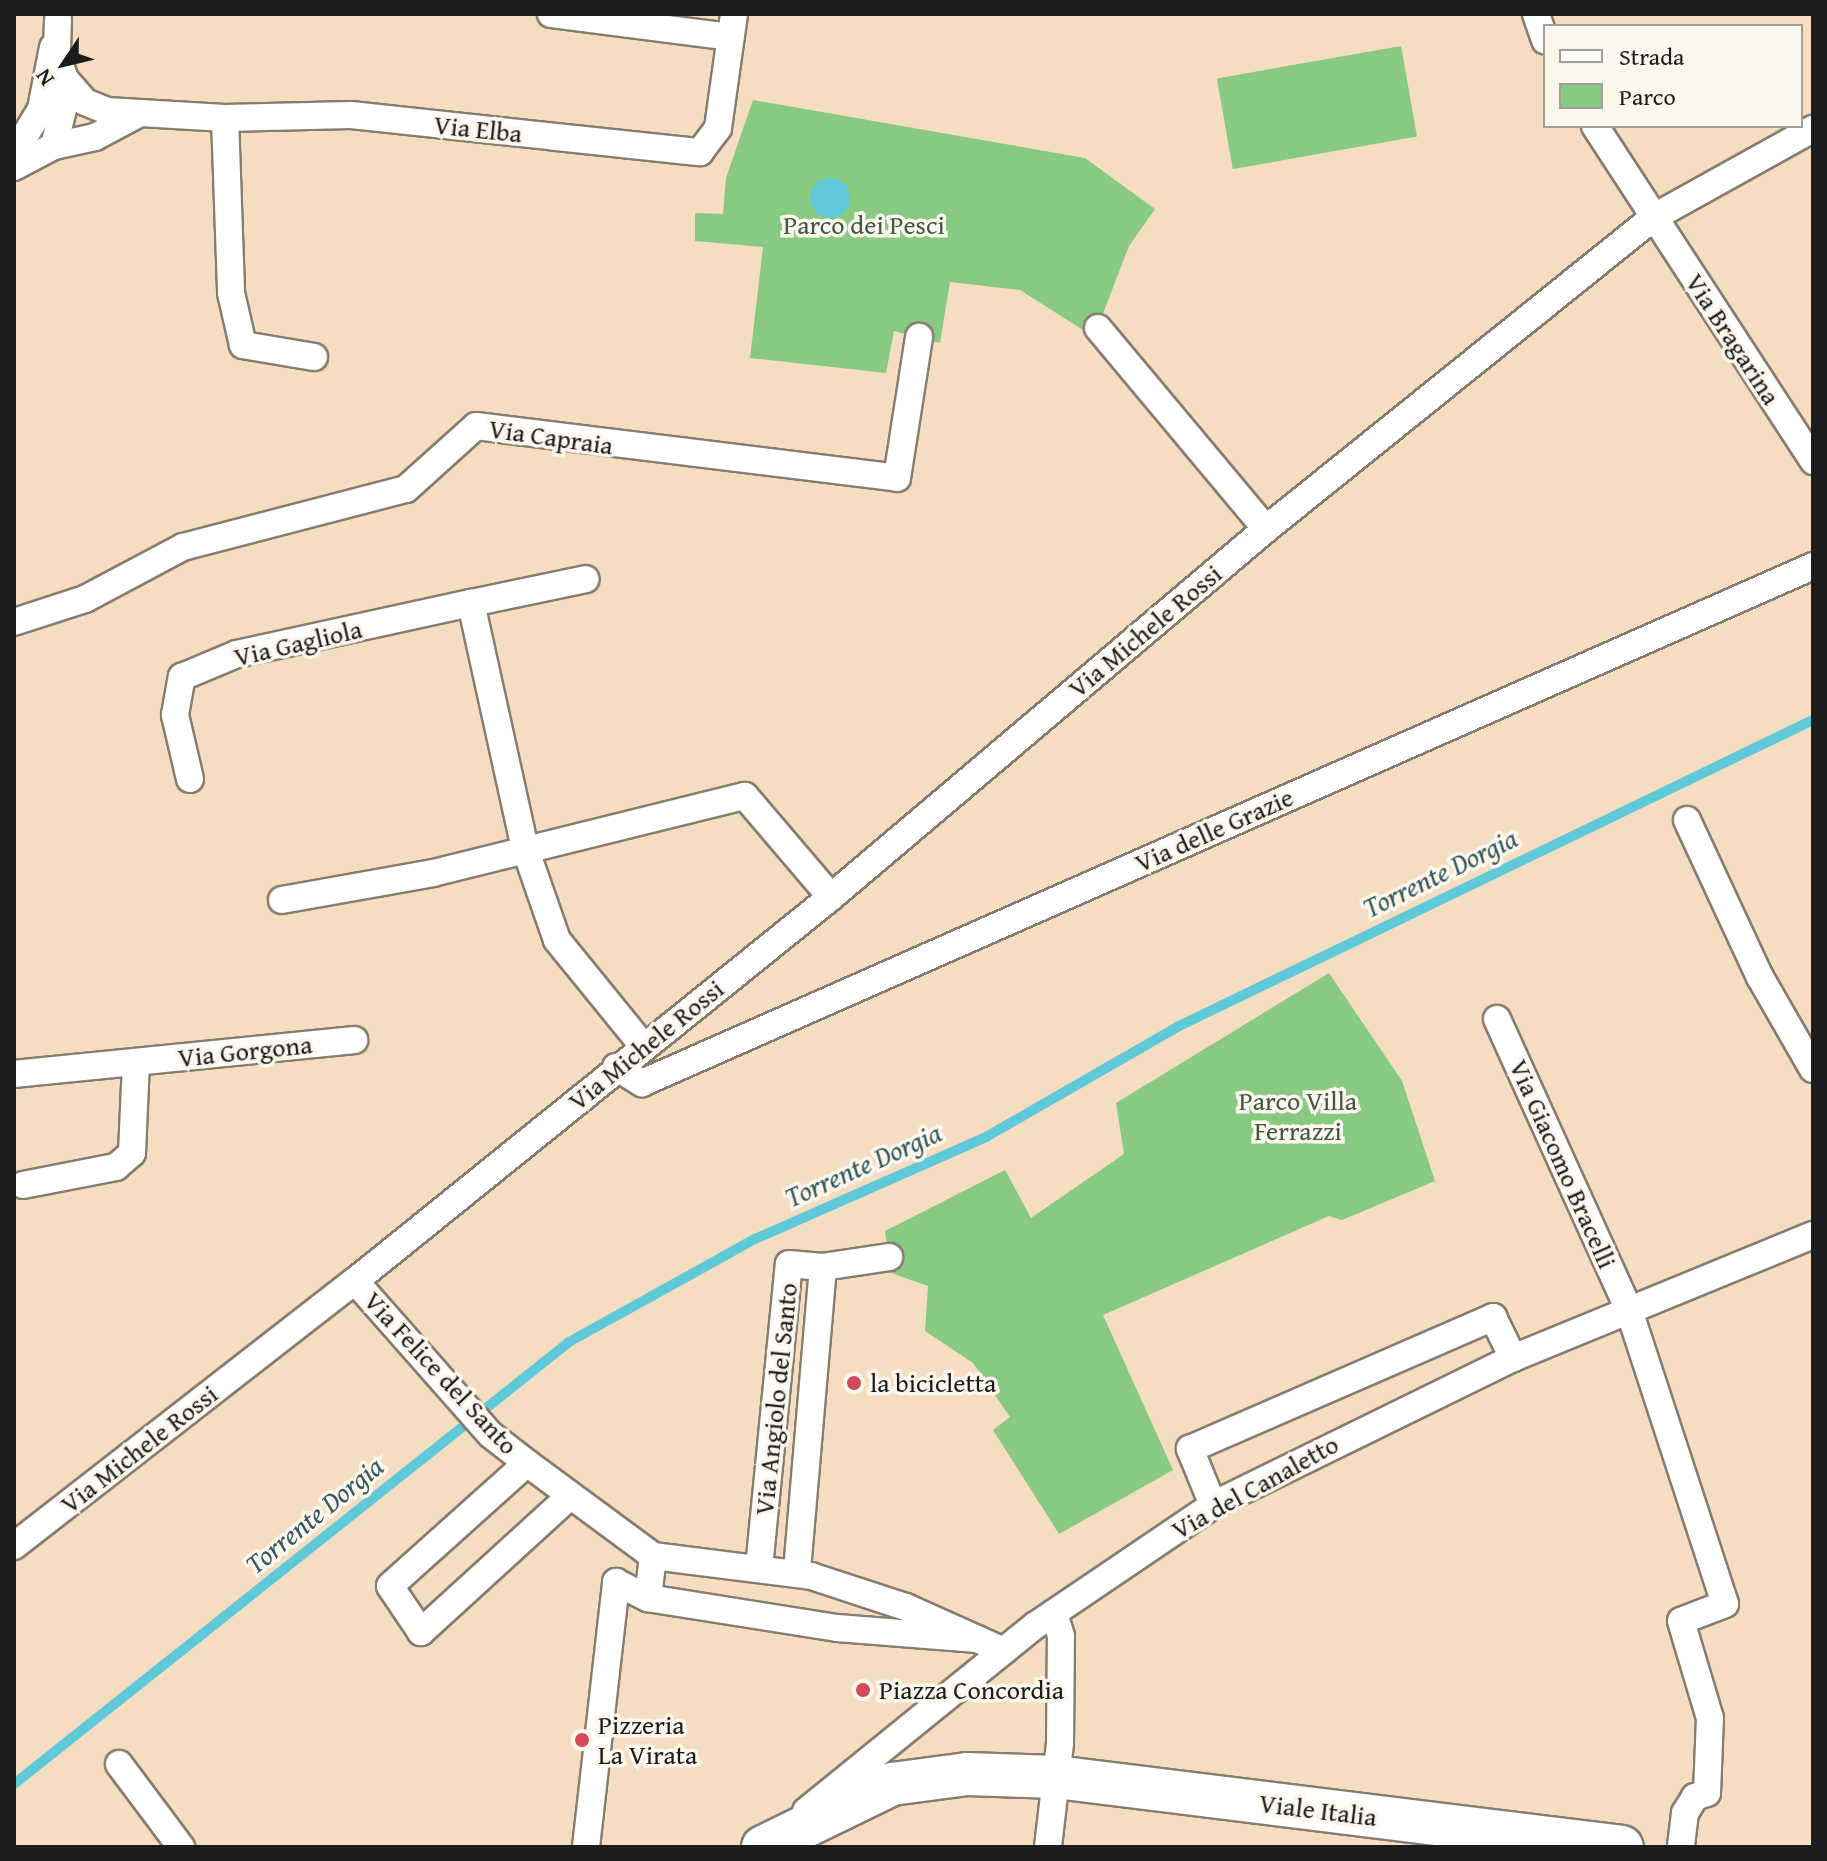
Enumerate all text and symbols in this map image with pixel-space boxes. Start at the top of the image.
north arrow [24,24,104,104]
legend [1543,24,1803,128]
text: Strada [1619,39,1684,74]
text: N [27,63,62,93]
text: Parco [1619,79,1676,114]
street label: Via Elba [432,109,524,149]
park label: Parco dei Pesci [783,209,945,241]
street label: Via Bragarina [1679,268,1787,410]
street label: Via Capraia [487,413,615,461]
street label: Via Michele Rossi [1062,558,1228,704]
street label: Via Gagliola [231,613,365,673]
street label: Via delle Grazie [1130,781,1298,879]
water label: Torrente Dorgia [1357,821,1523,925]
street label: Via Michele Rossi [562,973,730,1117]
street label: Via Gorgona [176,1028,314,1074]
street label: Via Giacomo Bracelli [1503,1055,1623,1273]
park label: Parco Villa Ferrazzi [1239,1085,1357,1146]
water label: Torrente Dorgia [780,1116,946,1214]
street label: Via Angiolo del Santo [748,1281,804,1517]
street label: Via Felice del Santo [358,1285,524,1461]
place label: la bicicletta [870,1367,996,1399]
marker: la bicicletta [845,1374,863,1392]
street label: Via Michele Rossi [54,1378,224,1520]
street label: Via del Canaletto [1166,1428,1344,1546]
water label: Torrente Dorgia [238,1449,390,1581]
place label: Piazza Concordia [879,1674,1064,1706]
marker: Piazza Concordia [854,1681,872,1699]
place label: Pizzeria La Virata [598,1709,697,1770]
marker: Pizzeria La Virata [573,1731,591,1749]
street label: Viale Italia [1257,1787,1379,1833]

